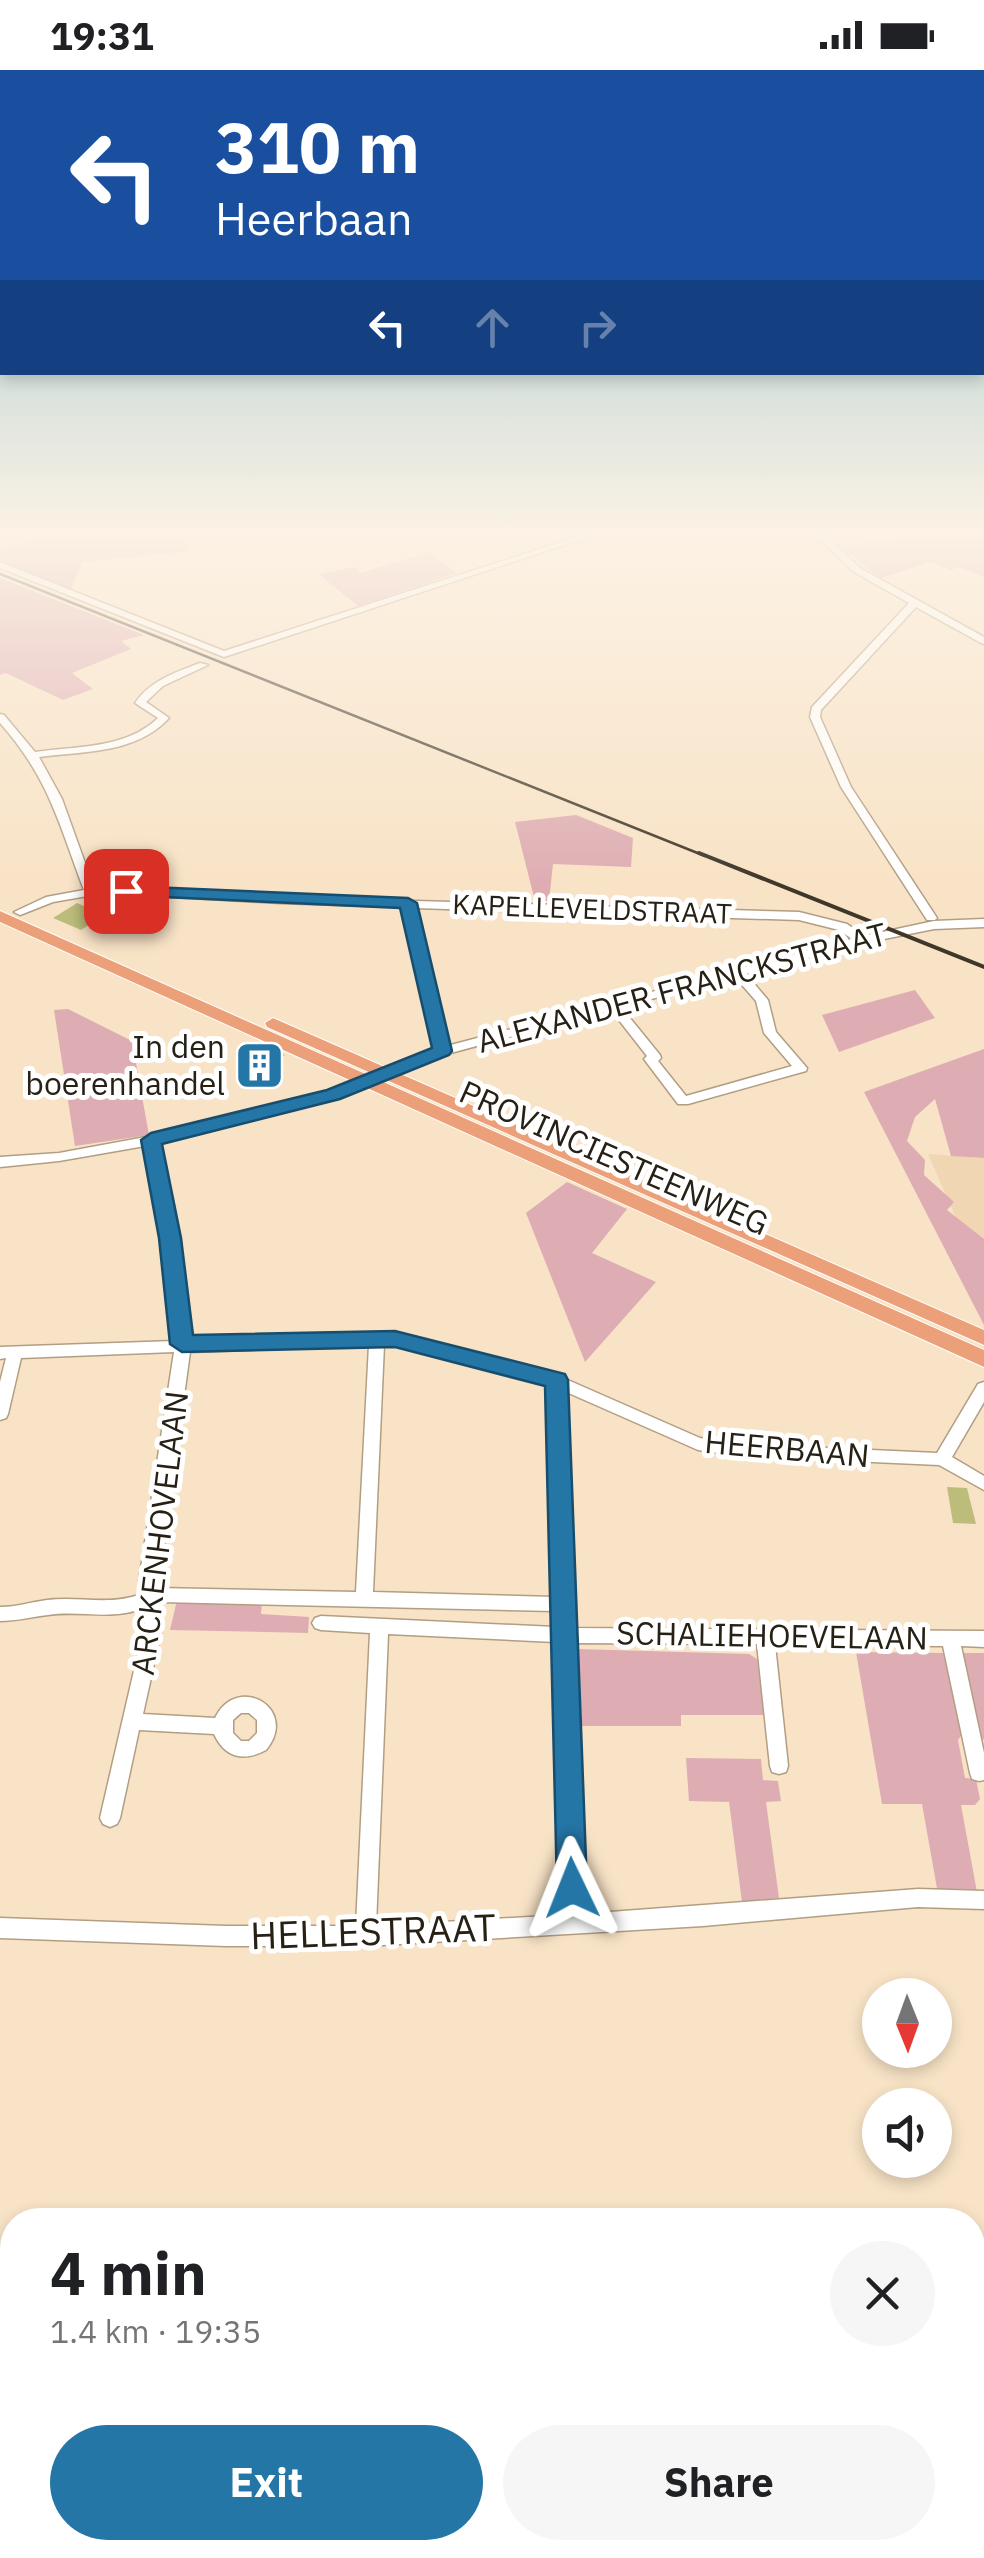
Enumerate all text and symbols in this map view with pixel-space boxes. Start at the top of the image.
text: 19:31 [50,11,154,60]
text: 310 m [215,101,420,192]
icon: left [50,110,180,240]
text: Heerbaan [215,189,412,247]
icon: left [360,300,415,355]
icon: ahead [465,300,520,355]
icon: right [570,300,625,355]
pin [84,849,169,934]
icon: arrive [99,864,154,919]
street label: KAPELLEVELDSTRAAT [452,885,732,932]
street label: ALEXANDER FRANCKSTRAAT [472,912,891,1062]
place label: In den boerenhandel [25,1025,225,1104]
building icon: In den boerenhandel [234,1039,286,1091]
street label: PROVINCIESTEENWEG [453,1070,775,1244]
street label: ARCKENHOVELAAN [121,1388,197,1677]
street label: HEERBAAN [703,1420,871,1476]
street label: SCHALIEHOEVELAAN [616,1611,928,1659]
position arrow [520,1836,624,1940]
street label: HELLESTRAAT [249,1902,496,1959]
north arrow [862,1978,952,2068]
map controls [862,1978,952,2178]
button: sound [862,2088,952,2178]
text: 4 min [50,2233,207,2312]
button: close [830,2241,935,2346]
text: 1.4 km · 19:35 [50,2310,261,2352]
button: Exit [50,2425,483,2540]
button: Share [503,2425,935,2540]

